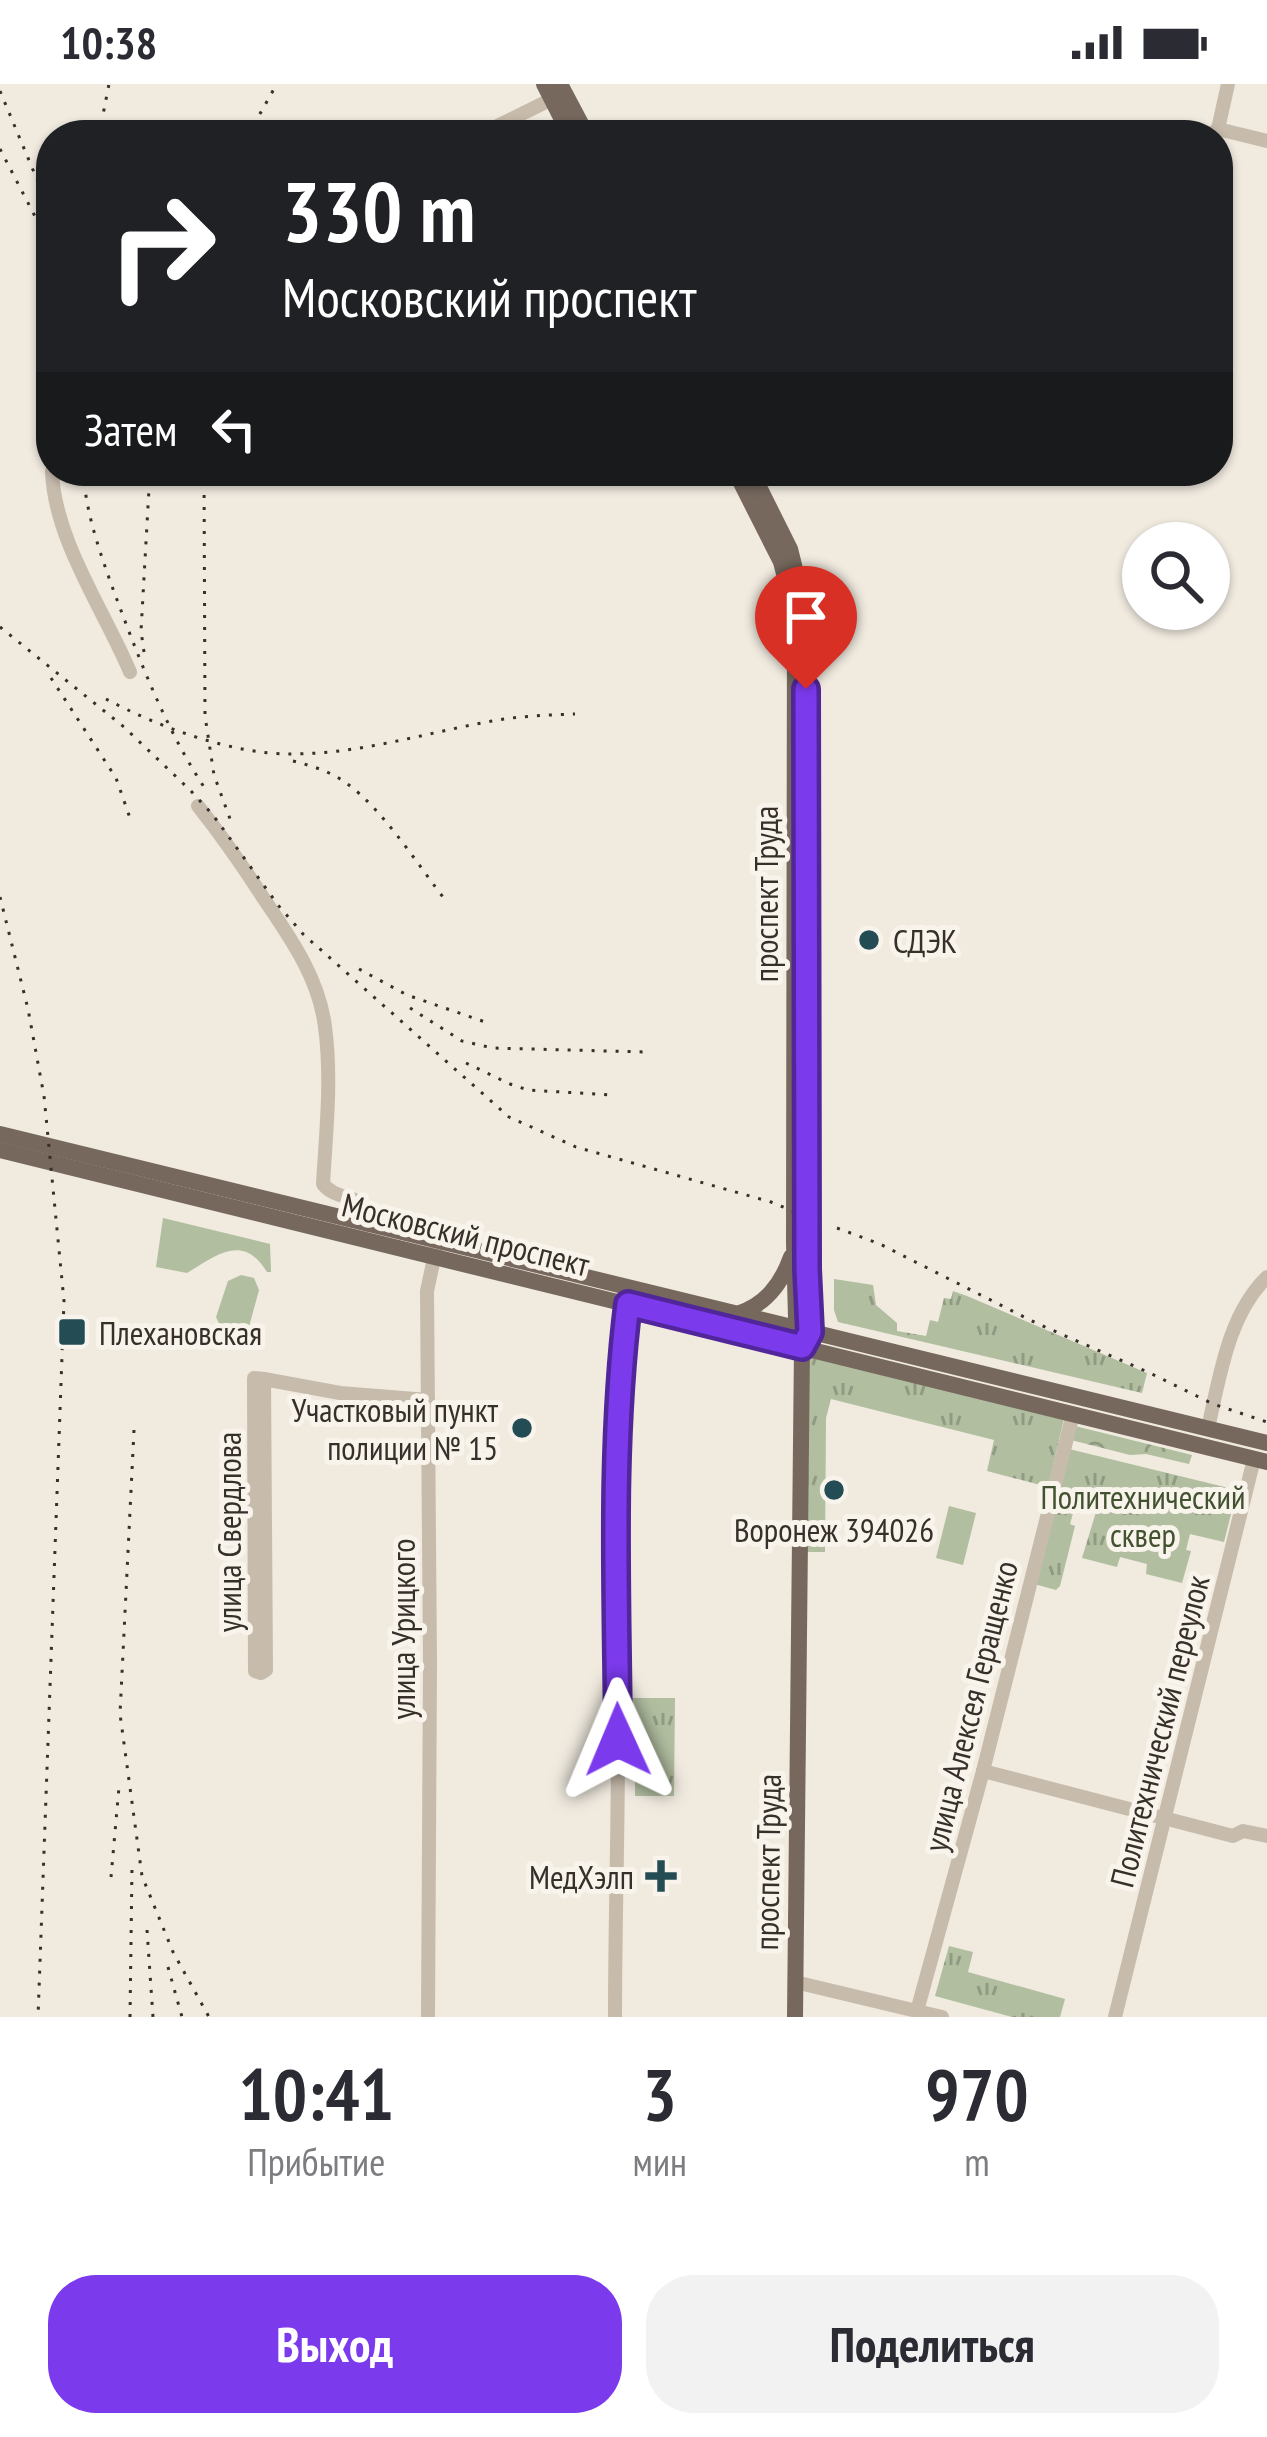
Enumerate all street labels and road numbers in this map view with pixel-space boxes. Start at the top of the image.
street label: проспект Труда [744,806,787,982]
street label: Московский проспект [338,1183,595,1286]
street label: улица Свердлова [207,1432,250,1632]
street label: улица Урицкого [381,1538,424,1720]
street label: улица Алексея Геращенко [913,1556,1027,1856]
street label: Политехнический переулок [1099,1570,1219,1891]
street label: проспект Труда [744,1773,790,1951]

